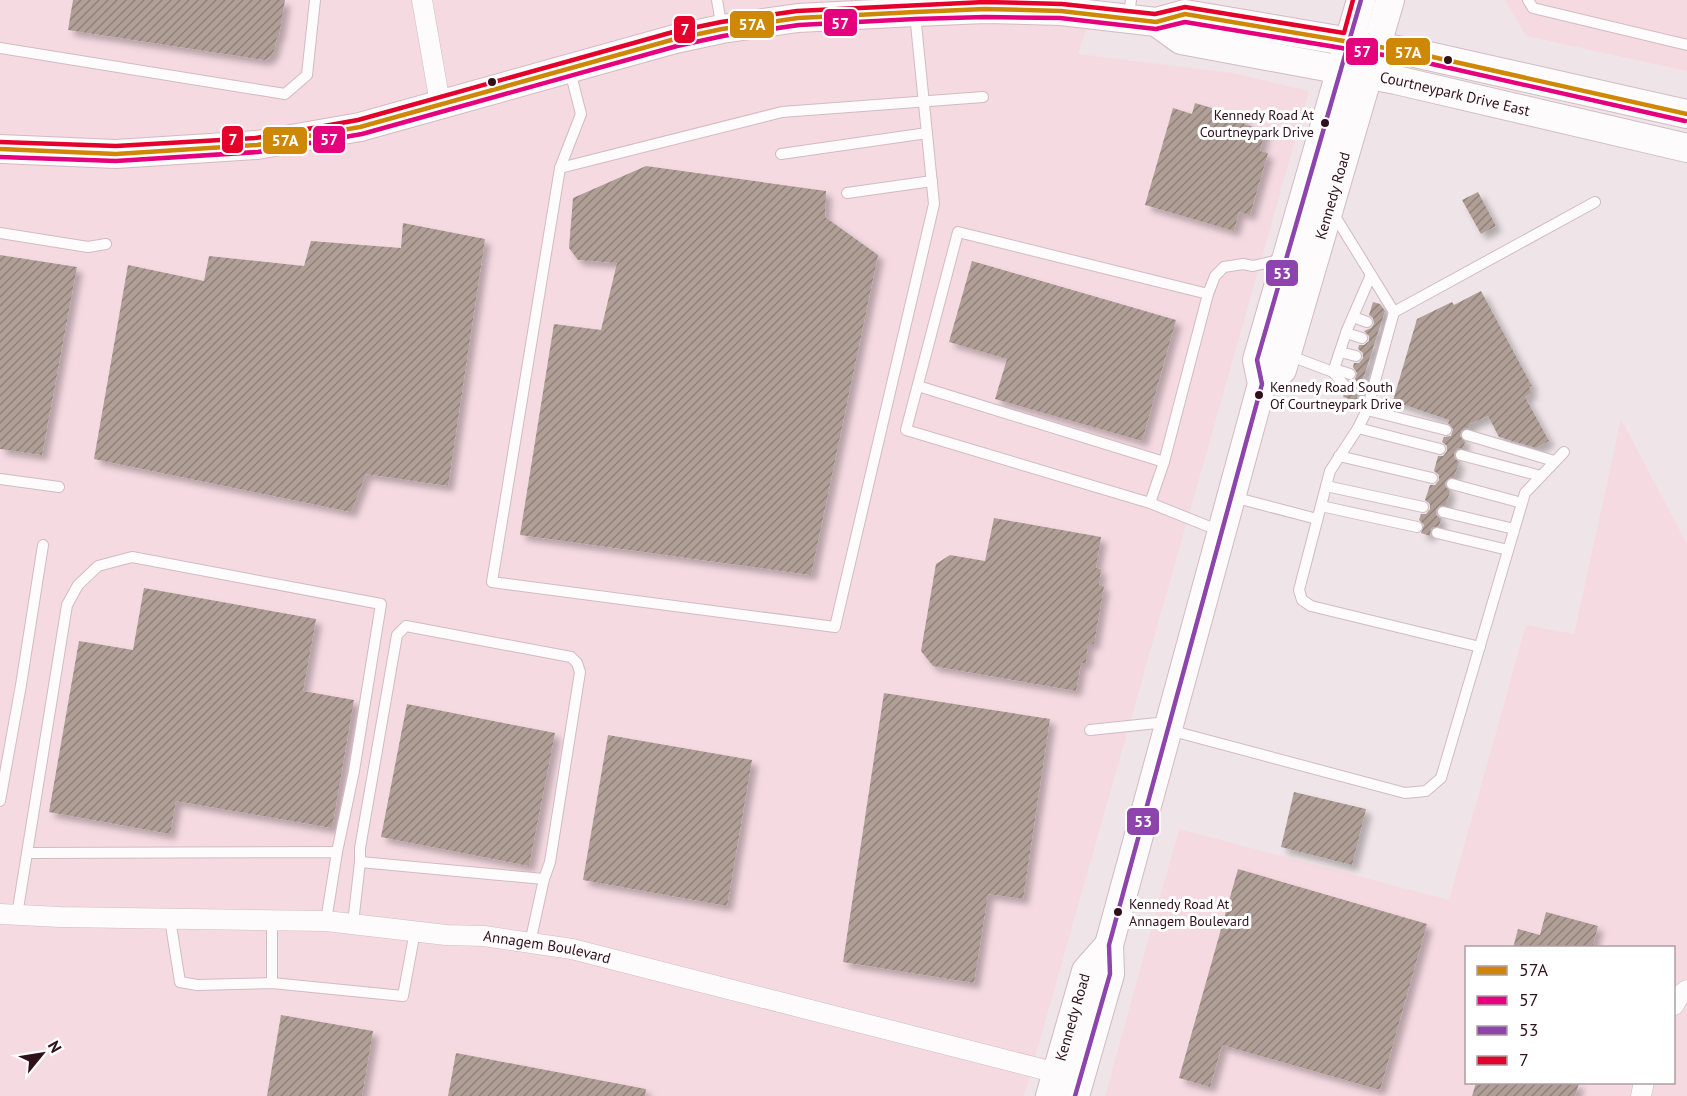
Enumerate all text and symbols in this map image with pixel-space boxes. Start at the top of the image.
line badge: 57 [823,8,858,37]
line badge: 57A [729,10,775,39]
text: 57 [831,13,849,33]
text: 57A [739,14,766,34]
line badge: 7 [673,15,696,44]
text: 7 [680,19,690,39]
line badge: 57 [1345,37,1379,66]
line badge: 57A [1385,37,1431,66]
text: 57 [1353,41,1371,61]
text: 57A [1395,42,1422,62]
unlabelled marker [1442,54,1454,66]
street label: Courtneypark Drive East [1378,67,1532,120]
unlabelled marker [486,76,498,88]
place label: Kennedy Road At Courtneypark Drive [1200,106,1314,141]
marker: Kennedy Road At Courtneypark Drive [1319,117,1331,129]
line badge: 7 [221,125,244,154]
line badge: 57 [312,125,346,154]
line badge: 57A [262,126,308,155]
text: 7 [228,129,238,149]
text: 57 [320,129,338,149]
text: 57A [272,130,299,150]
street label: Kennedy Road [1311,149,1354,242]
line badge: 53 [1265,259,1299,287]
text: 53 [1273,263,1291,283]
place label: Kennedy Road South Of Courtneypark Drive [1270,378,1402,413]
marker: Kennedy Road South Of Courtneypark Drive [1253,389,1265,401]
line badge: 53 [1126,807,1160,836]
text: 53 [1134,811,1152,831]
place label: Kennedy Road At Annagem Boulevard [1129,895,1249,930]
marker: Kennedy Road At Annagem Boulevard [1112,906,1124,918]
street label: Annagem Boulevard [482,926,613,968]
legend [1465,946,1675,1084]
text: 57A [1519,958,1549,981]
street label: Kennedy Road [1051,971,1094,1063]
text: 57 [1519,988,1539,1011]
text: 53 [1519,1018,1539,1041]
north arrow [12,1024,72,1084]
text: N [44,1037,66,1056]
text: 7 [1519,1048,1529,1071]

